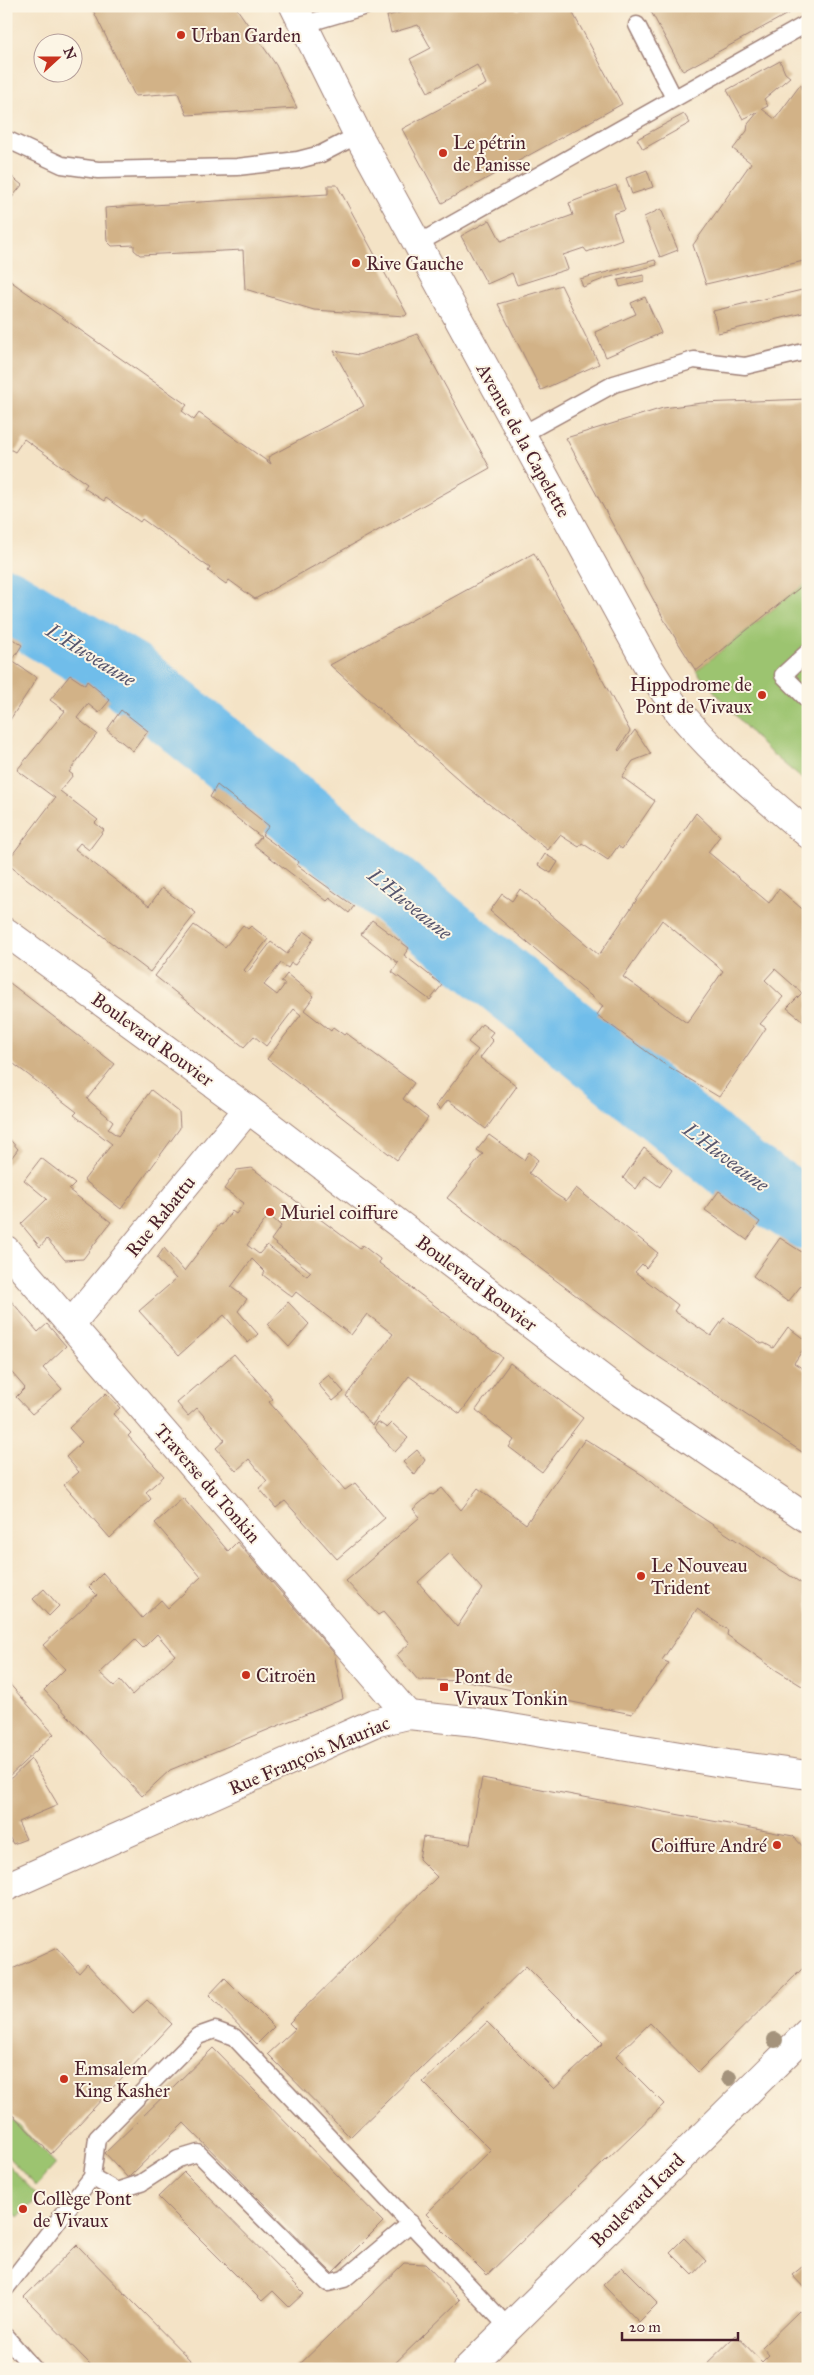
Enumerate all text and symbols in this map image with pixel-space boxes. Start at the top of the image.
place label: Urban Garden [191,24,301,47]
marker: Urban Garden [175,29,187,41]
north arrow [32,32,82,82]
text: N [60,45,80,62]
place label: Le pétrin de Panisse [453,131,530,176]
marker: Le pétrin de Panisse [437,147,449,159]
place label: Rive Gauche [366,252,464,275]
marker: Rive Gauche [350,257,362,269]
street label: Avenue de la Capelette [471,358,576,521]
water label: L'Huveaune [41,618,140,692]
place label: Hippodrome de Pont de Vivaux [630,673,753,718]
marker: Hippodrome de Pont de Vivaux [756,689,768,701]
water label: L'Huveaune [363,862,457,945]
street label: Boulevard Rouvier [87,987,219,1092]
water label: L'Huveaune [678,1117,774,1197]
street label: Rue Rabattu [121,1171,200,1261]
place label: Muriel coiffure [280,1201,398,1224]
marker: Muriel coiffure [264,1206,276,1218]
street label: Boulevard Rouvier [412,1230,542,1337]
street label: Traverse du Tonkin [150,1419,265,1547]
place label: Le Nouveau Trident [651,1554,748,1599]
marker: Le Nouveau Trident [635,1570,647,1582]
place label: Citroën [256,1664,316,1687]
place label: Pont de Vivaux Tonkin [453,1665,568,1710]
marker: Citroën [240,1669,252,1681]
marker: Pont de Vivaux Tonkin [438,1681,450,1693]
street label: Rue François Mauriac [225,1711,393,1800]
place label: Coiffure André [651,1834,767,1857]
marker: Coiffure André [771,1839,783,1851]
place label: Emsalem King Kasher [74,2057,171,2103]
marker: Emsalem King Kasher [58,2073,70,2085]
street label: Boulevard Icard [586,2148,689,2252]
place label: Collège Pont de Vivaux [33,2187,132,2232]
marker: Collège Pont de Vivaux [17,2203,29,2215]
scale bar [622,2310,738,2342]
text: 20 m [629,2318,661,2336]

